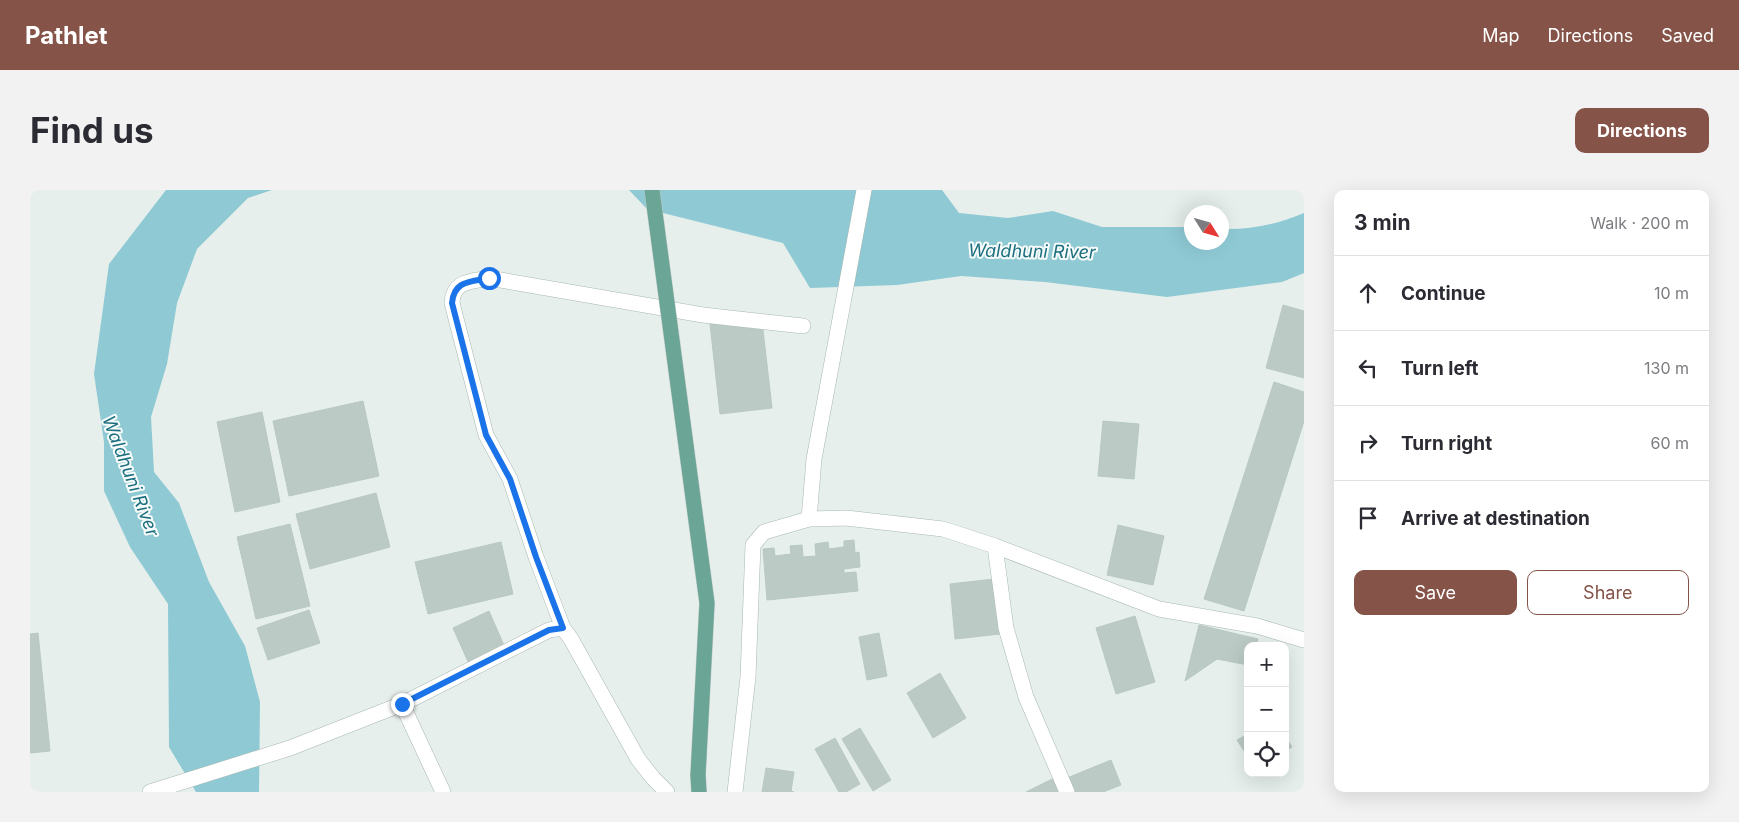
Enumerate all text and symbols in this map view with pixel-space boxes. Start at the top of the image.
text: Pathlet [25,21,108,50]
text: Map [1482,25,1520,46]
text: Directions [1548,25,1633,46]
text: Saved [1661,25,1714,46]
button: Directions [1575,108,1709,153]
text: Find us [30,109,154,151]
north arrow [1184,205,1229,250]
text: 3 min [1354,210,1410,235]
text: Walk · 200 m [1590,213,1689,233]
water label: Waldhuni River [968,239,1097,263]
route start [478,267,501,290]
icon: ahead [1354,279,1382,307]
text: Continue [1401,282,1486,305]
text: 10 m [1654,283,1689,303]
icon: left [1354,354,1382,382]
text: Turn left [1401,357,1479,380]
text: 130 m [1644,358,1689,378]
water label: Waldhuni River [98,413,164,540]
icon: right [1354,429,1382,457]
text: Turn right [1401,432,1492,455]
text: 60 m [1650,433,1689,453]
icon: arrive [1354,504,1382,532]
text: Arrive at destination [1401,507,1590,530]
button: Save [1354,570,1517,615]
button: Share [1527,570,1689,615]
map controls [1244,642,1289,777]
button: + [1244,642,1289,687]
button: − [1244,687,1289,732]
route end [391,693,414,716]
button: locate [1244,732,1289,777]

